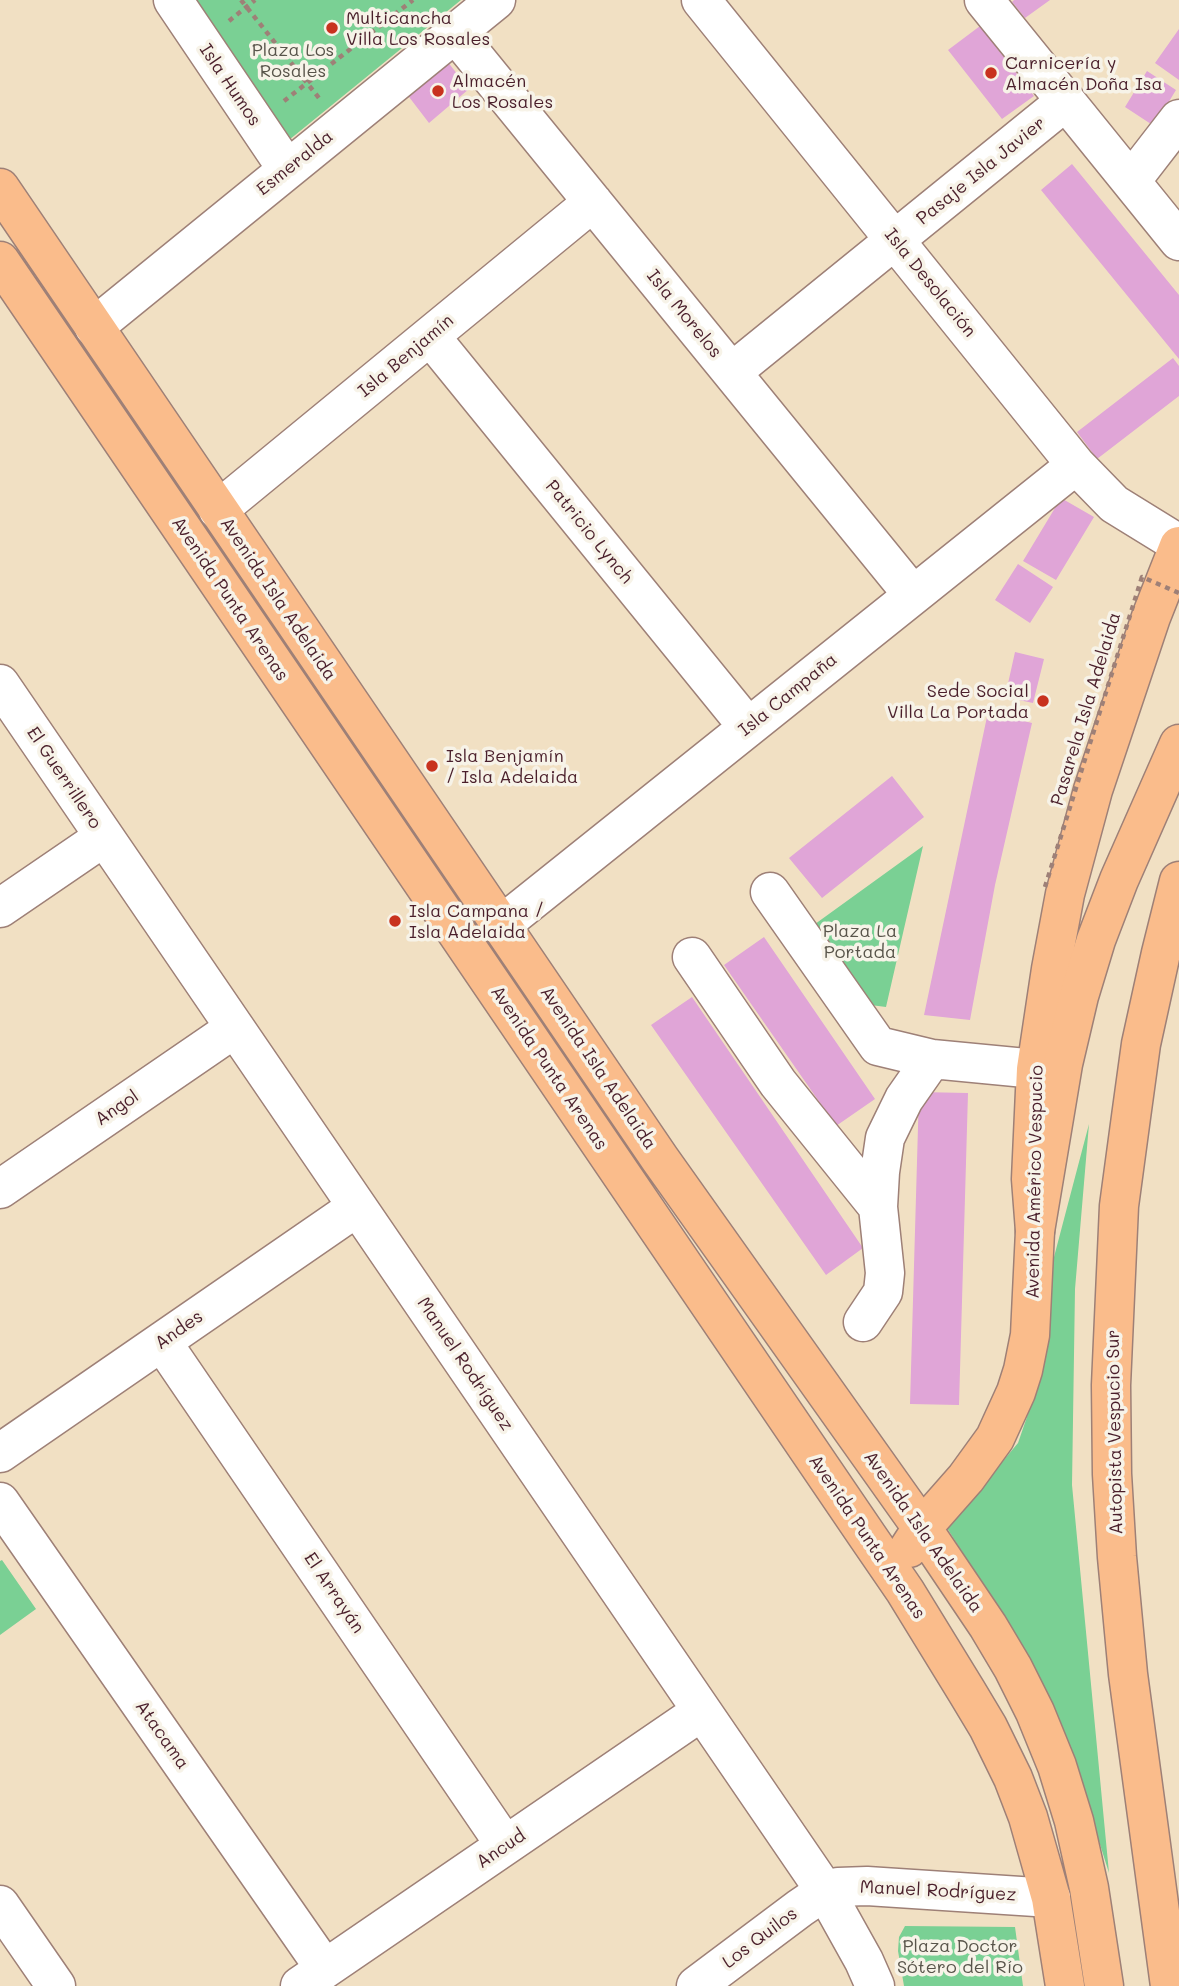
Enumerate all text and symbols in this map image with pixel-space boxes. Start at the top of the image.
place label: Multicancha Villa Los Rosales [346,7,490,50]
marker: Multicancha Villa Los Rosales [324,20,340,36]
park label: Plaza Los Rosales [252,39,334,82]
street label: Isla Humos [195,40,265,130]
place label: Carnicería y Almacén Doña Isa [1005,52,1163,94]
marker: Carnicería y Almacén Doña Isa [983,65,999,81]
place label: Almacén Los Rosales [452,70,553,112]
marker: Almacén Los Rosales [430,83,446,99]
street label: Pasaje Isla Javier [912,112,1050,230]
street label: Esmeralda [252,126,338,200]
street label: Isla Desolación [880,224,980,342]
street label: Isla Morelos [642,266,726,362]
street label: Isla Benjamín [354,310,458,402]
street label: Patricio Lynch [541,476,637,588]
street label: Avenida Punta Arenas [167,513,293,685]
street label: Avenida Isla Adelaida [215,513,341,685]
street label: Pasarela Isla Adelaida [1046,610,1126,808]
street label: Isla Campaña [735,649,841,741]
place label: Sede Social Villa La Portada [887,680,1029,722]
marker: Sede Social Villa La Portada [1035,693,1051,709]
street label: El Guerrillero [22,723,106,833]
place label: Isla Benjamín / Isla Adelaida [446,745,578,788]
marker: Isla Benjamín / Isla Adelaida [424,758,440,774]
place label: Isla Campana / Isla Adelaida [409,900,544,942]
marker: Isla Campana / Isla Adelaida [387,913,403,929]
park label: Plaza La Portada [823,920,897,962]
street label: Avenida Punta Arenas [486,982,612,1154]
street label: Avenida Isla Adelaida [535,982,661,1154]
street label: Avenida Américo Vespucio [1022,1065,1048,1299]
street label: Angol [91,1086,143,1130]
street label: Manuel Rodríguez [412,1293,518,1435]
street label: Andes [151,1306,207,1354]
street label: Autopista Vespucio Sur [1102,1329,1128,1535]
street label: Avenida Isla Adelaida [859,1447,987,1617]
street label: Avenida Punta Arenas [804,1451,930,1623]
street label: El Arrayán [299,1548,369,1638]
street label: Atacama [131,1696,193,1774]
street label: Ancud [472,1825,530,1873]
street label: Manuel Rodríguez [859,1876,1017,1906]
street label: Los Quilos [718,1903,802,1973]
park label: Plaza Doctor Sótero del Río [897,1935,1023,1978]

